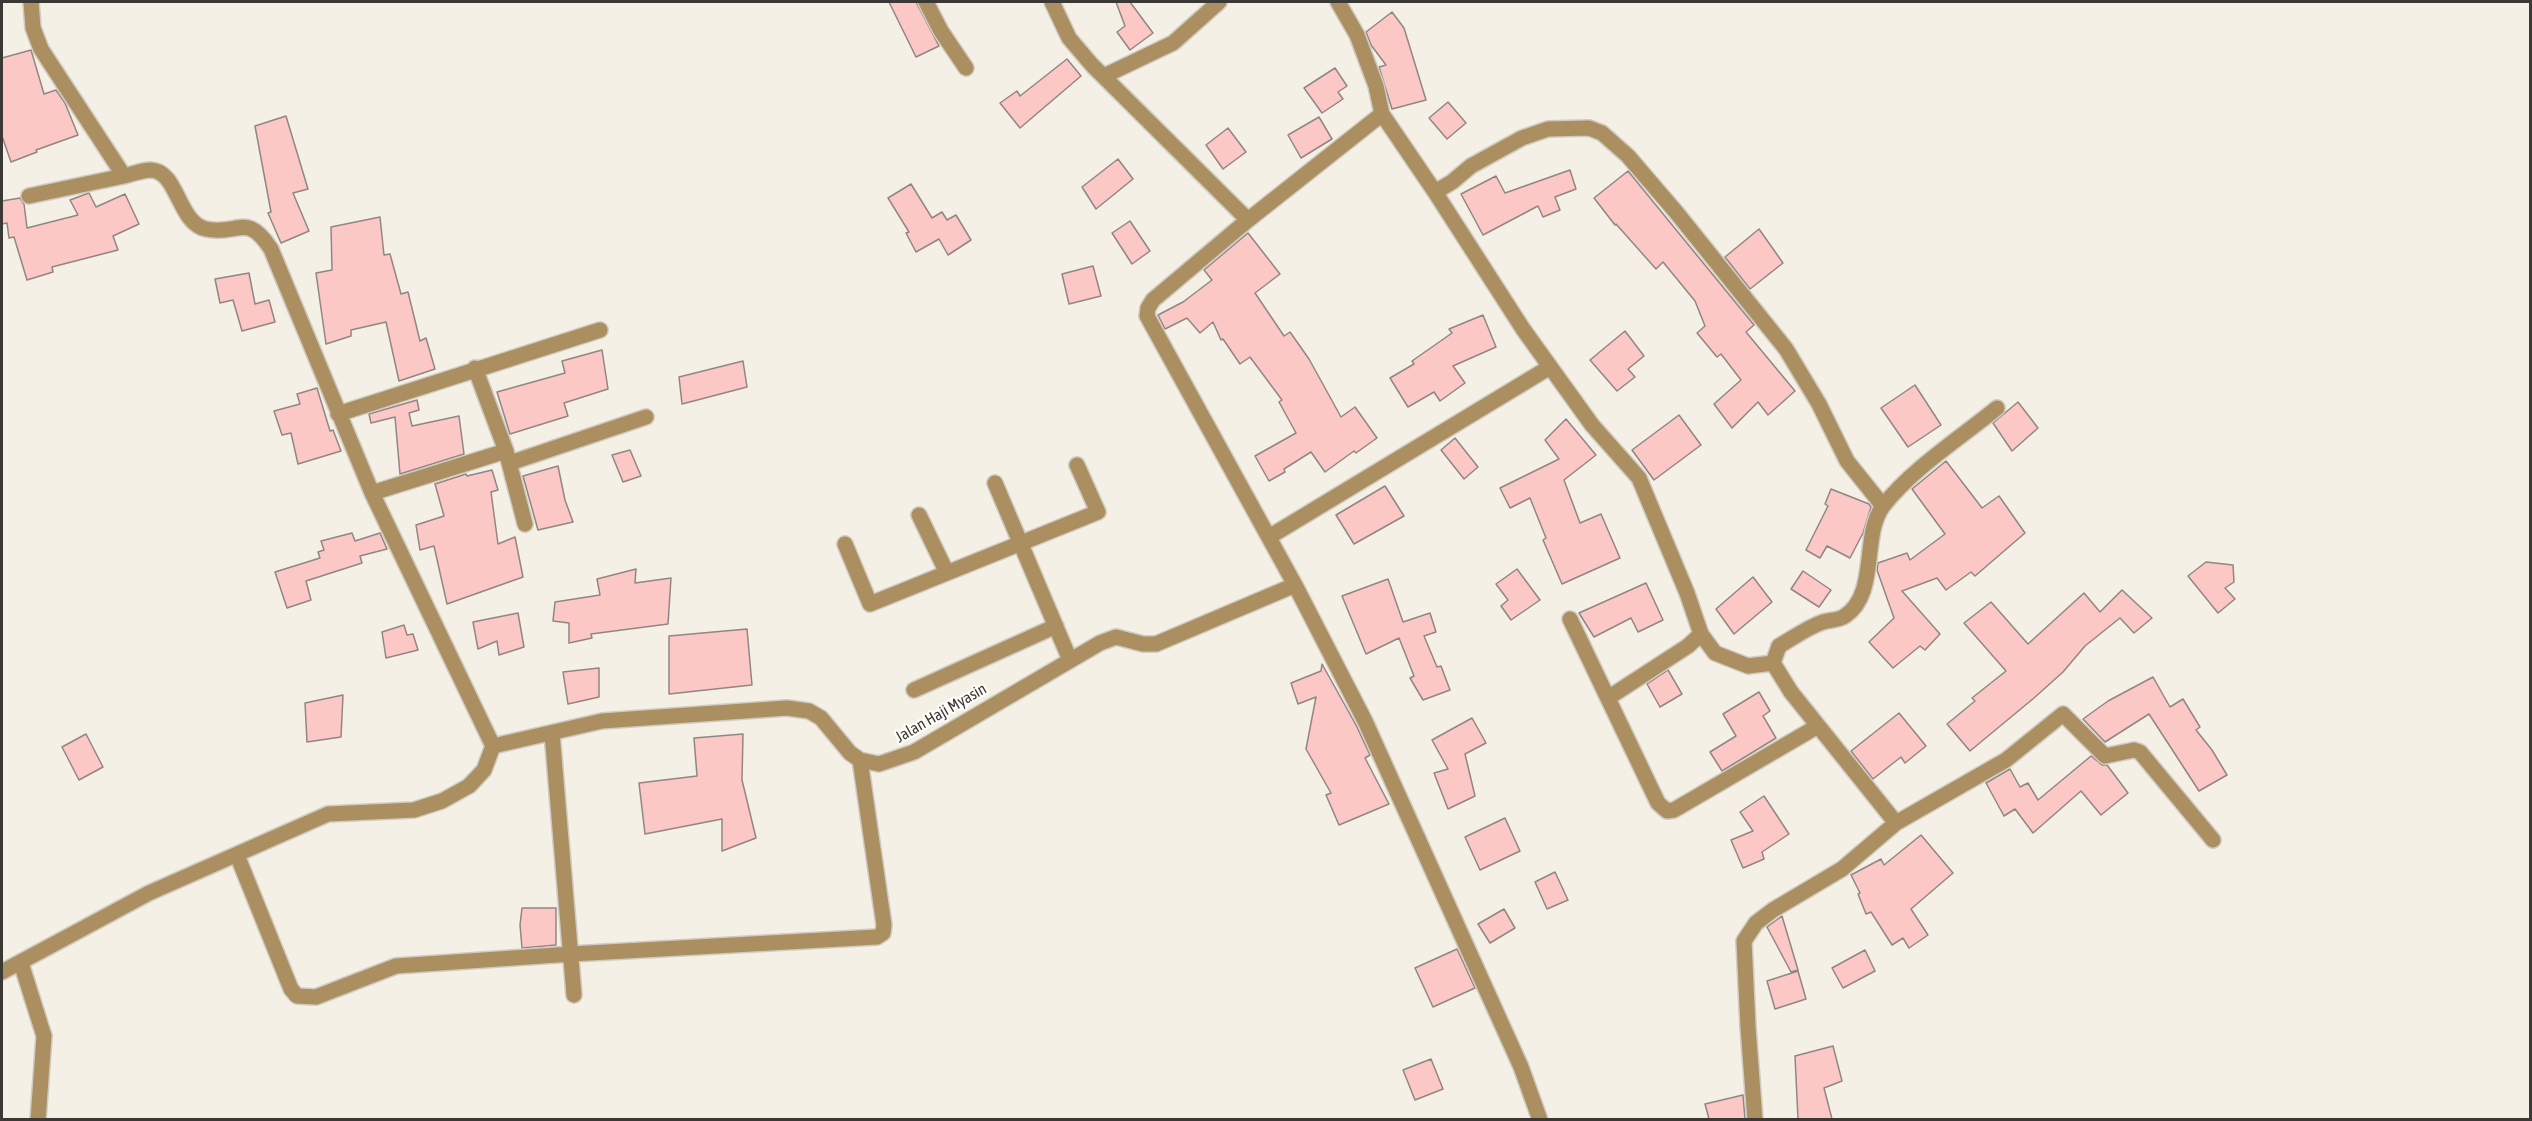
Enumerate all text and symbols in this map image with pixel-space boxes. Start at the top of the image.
street label: Jalan Haji Myasin [892,679,990,747]

